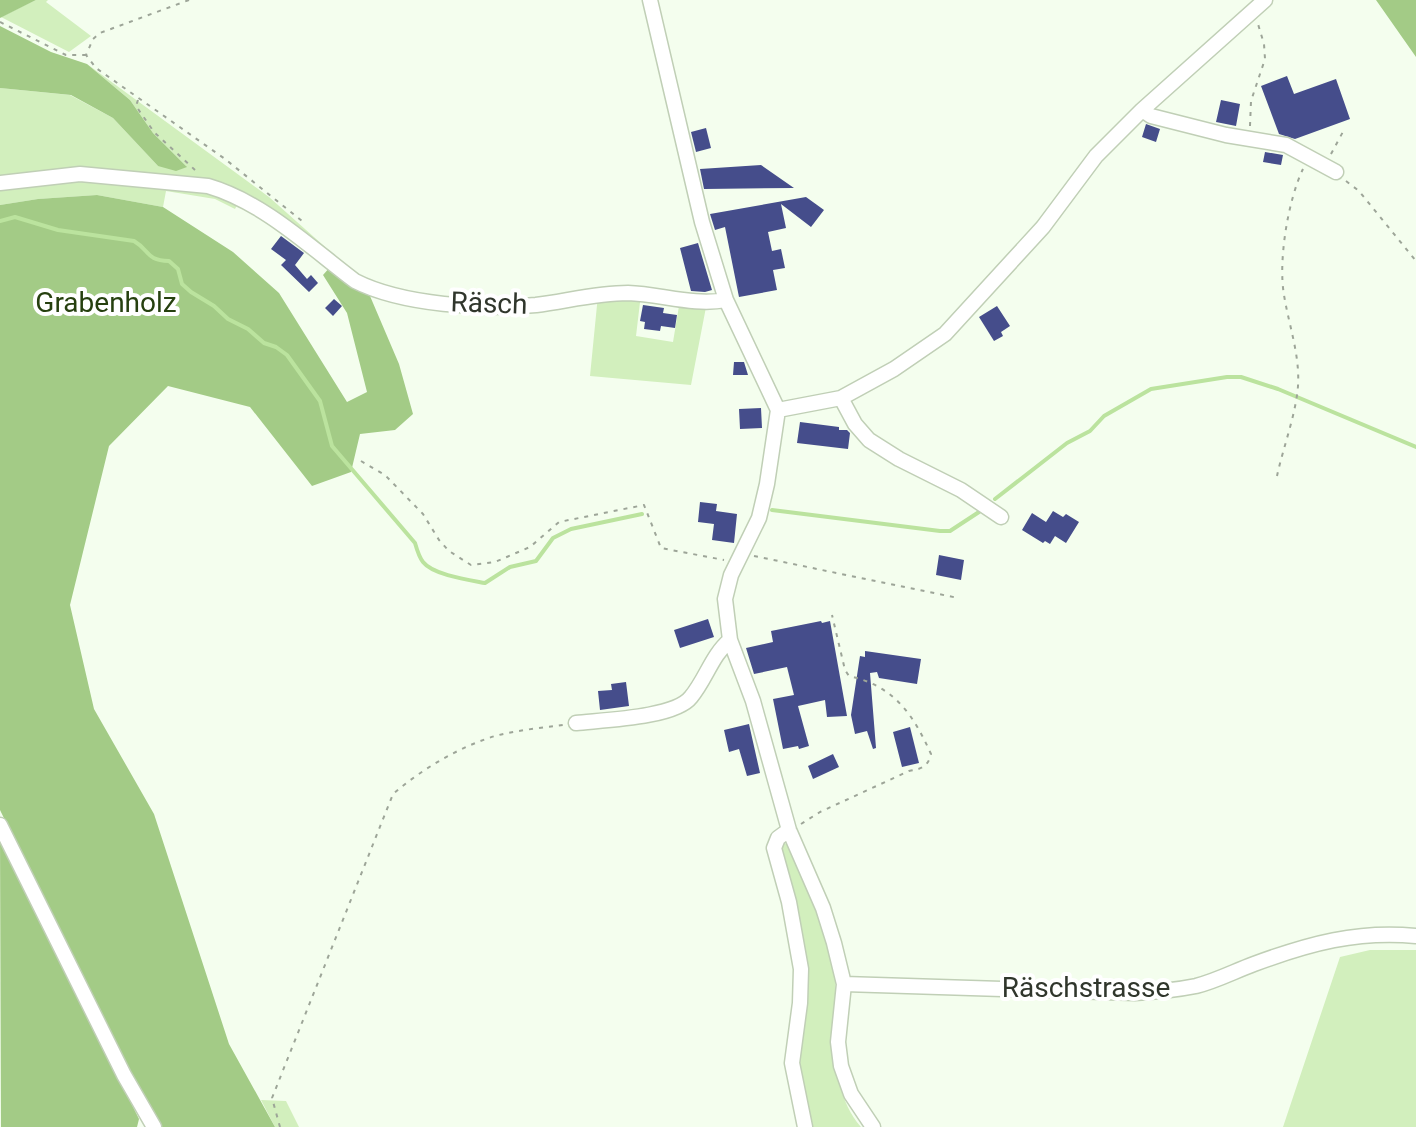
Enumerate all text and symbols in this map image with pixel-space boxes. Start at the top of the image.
street label: Räsch [450,285,528,321]
park label: Grabenholz [35,286,177,319]
street label: Räschstrasse [1002,971,1170,1004]

